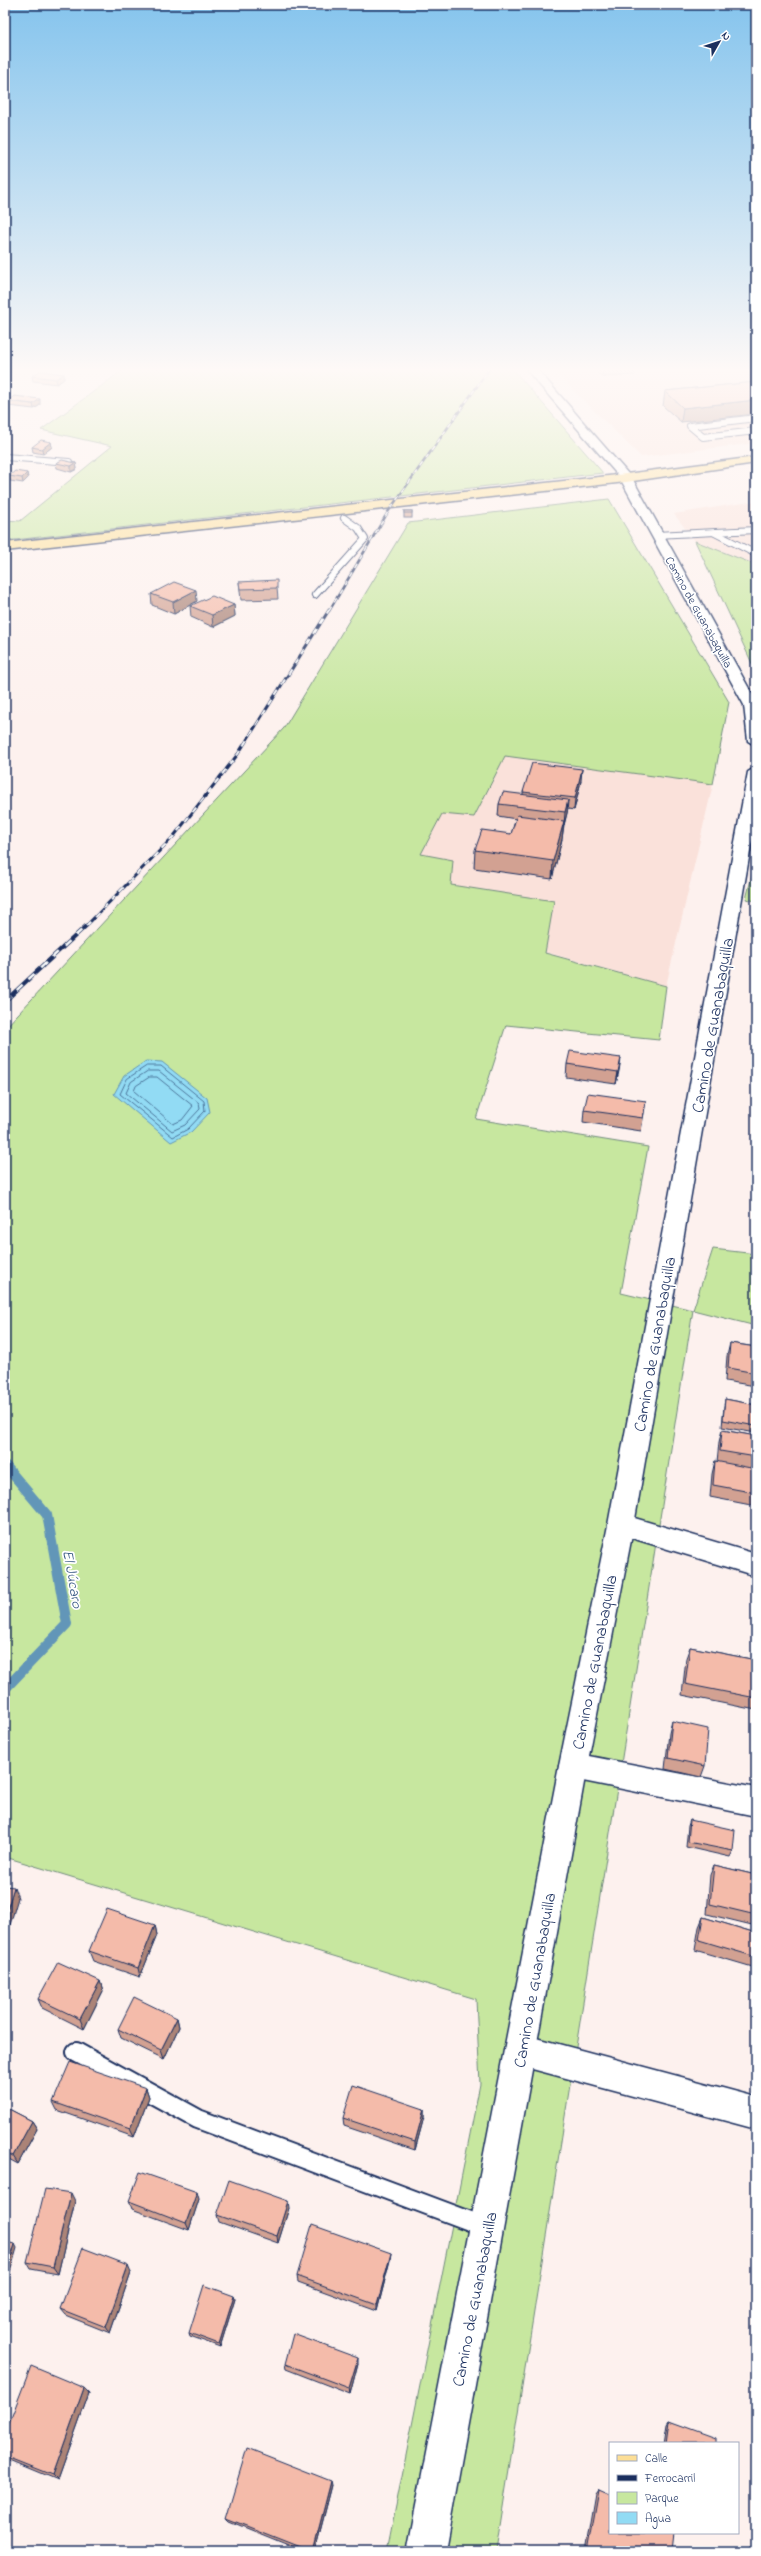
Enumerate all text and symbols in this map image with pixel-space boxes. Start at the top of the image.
north arrow [699,22,739,62]
text: N [717,28,735,44]
street label: Camino de Guanabaquilla [660,553,736,672]
street label: Camino de Guanabaquilla [686,936,741,1115]
street label: Camino de Guanabaquilla [628,1255,683,1434]
water label: El Júcaro [56,1548,88,1611]
street label: Camino de Guanabaquilla [566,1573,625,1752]
street label: Camino de Guanabaquilla [508,1891,563,2070]
street label: Camino de Guanabaquilla [446,2210,505,2389]
legend [609,2442,739,2534]
text: Calle [645,2450,668,2468]
text: Ferrocarril [644,2470,695,2488]
text: Parque [645,2490,679,2508]
text: Agua [645,2510,671,2529]

